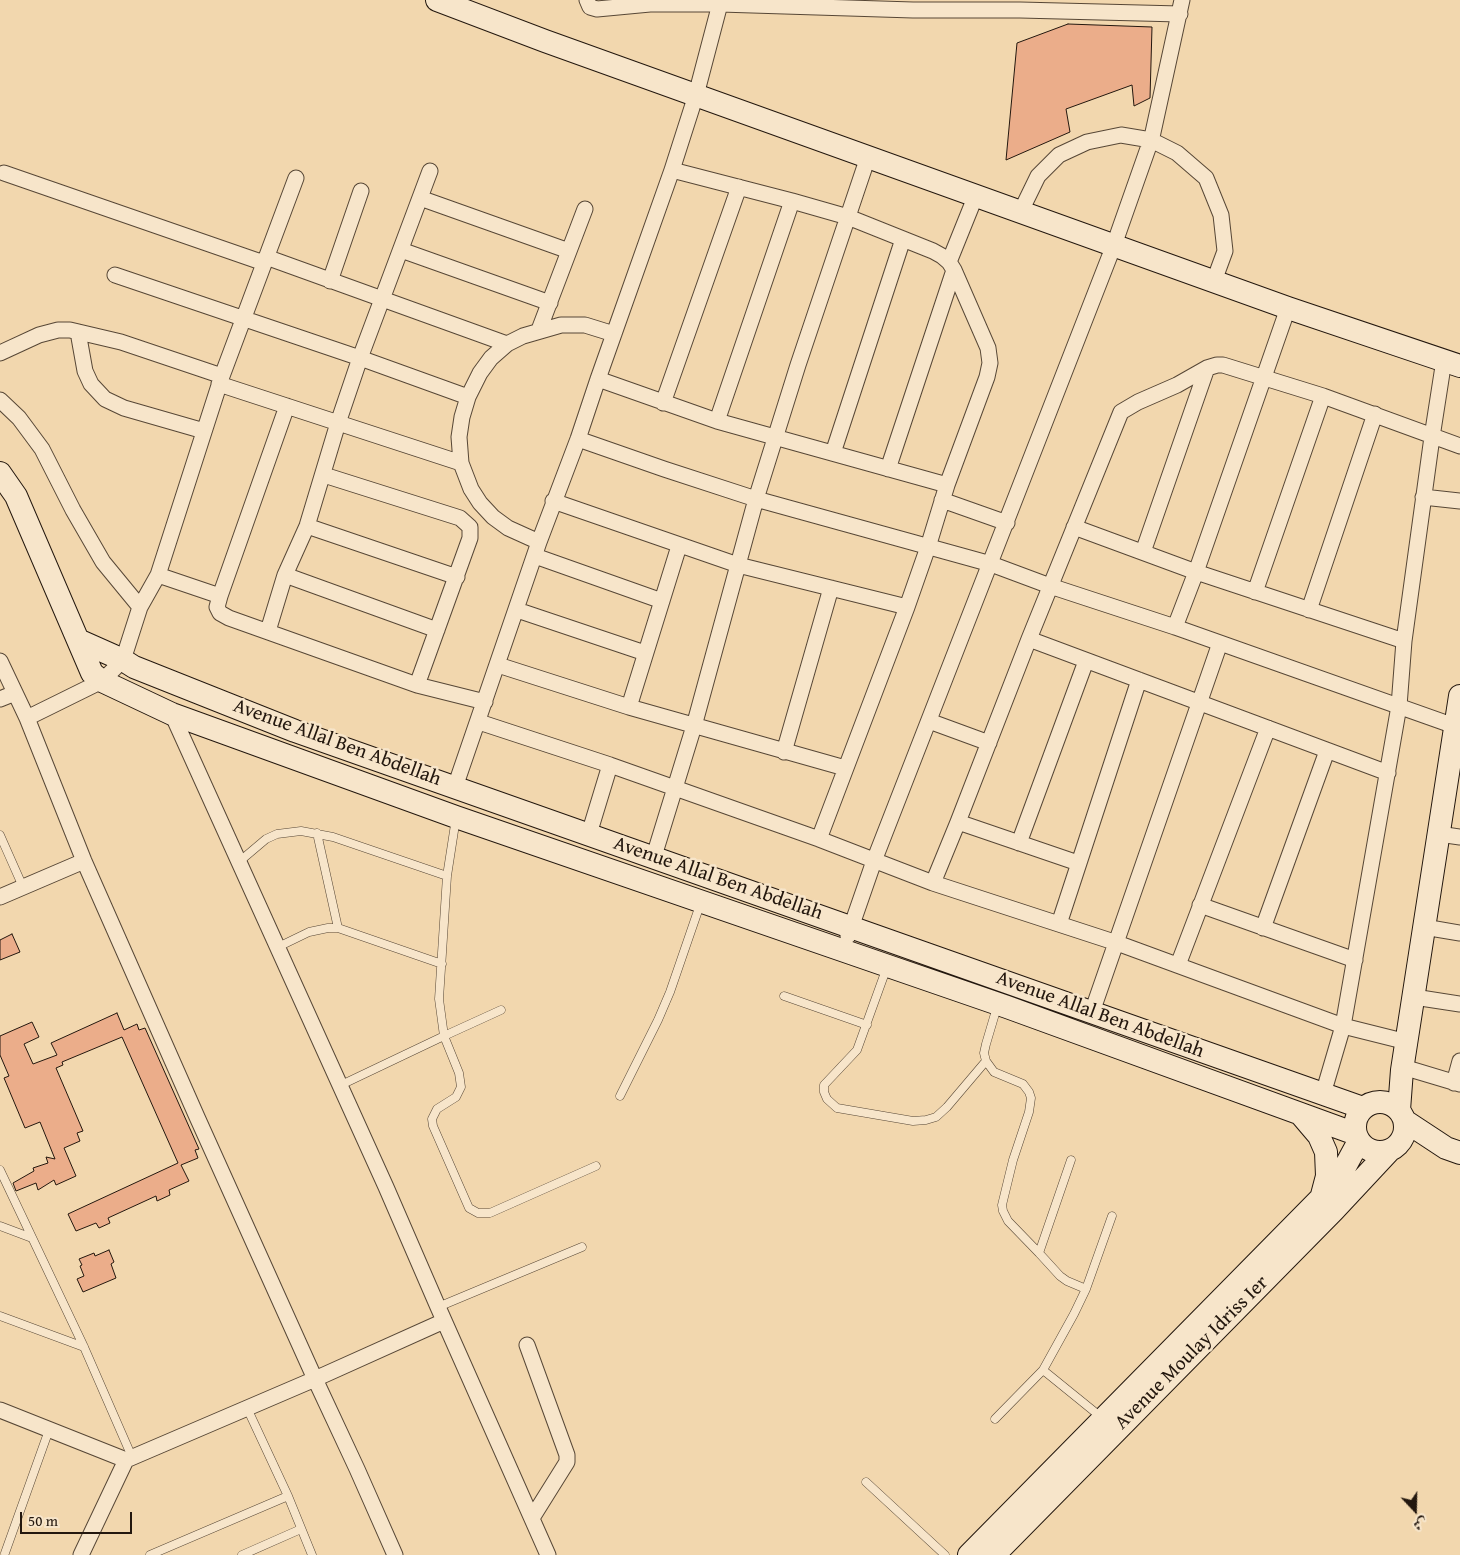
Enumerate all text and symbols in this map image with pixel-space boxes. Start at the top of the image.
street label: Avenue Allal Ben Abdellah [230,694,444,792]
street label: Avenue Allal Ben Abdellah [610,832,826,926]
street label: Avenue Allal Ben Abdellah [993,966,1207,1064]
street label: Avenue Moulay Idriss Ier [1110,1271,1274,1435]
north arrow [1390,1485,1440,1535]
scale bar [22,1502,135,1534]
text: 50 m [28,1510,58,1531]
text: ش [1410,1512,1430,1536]

